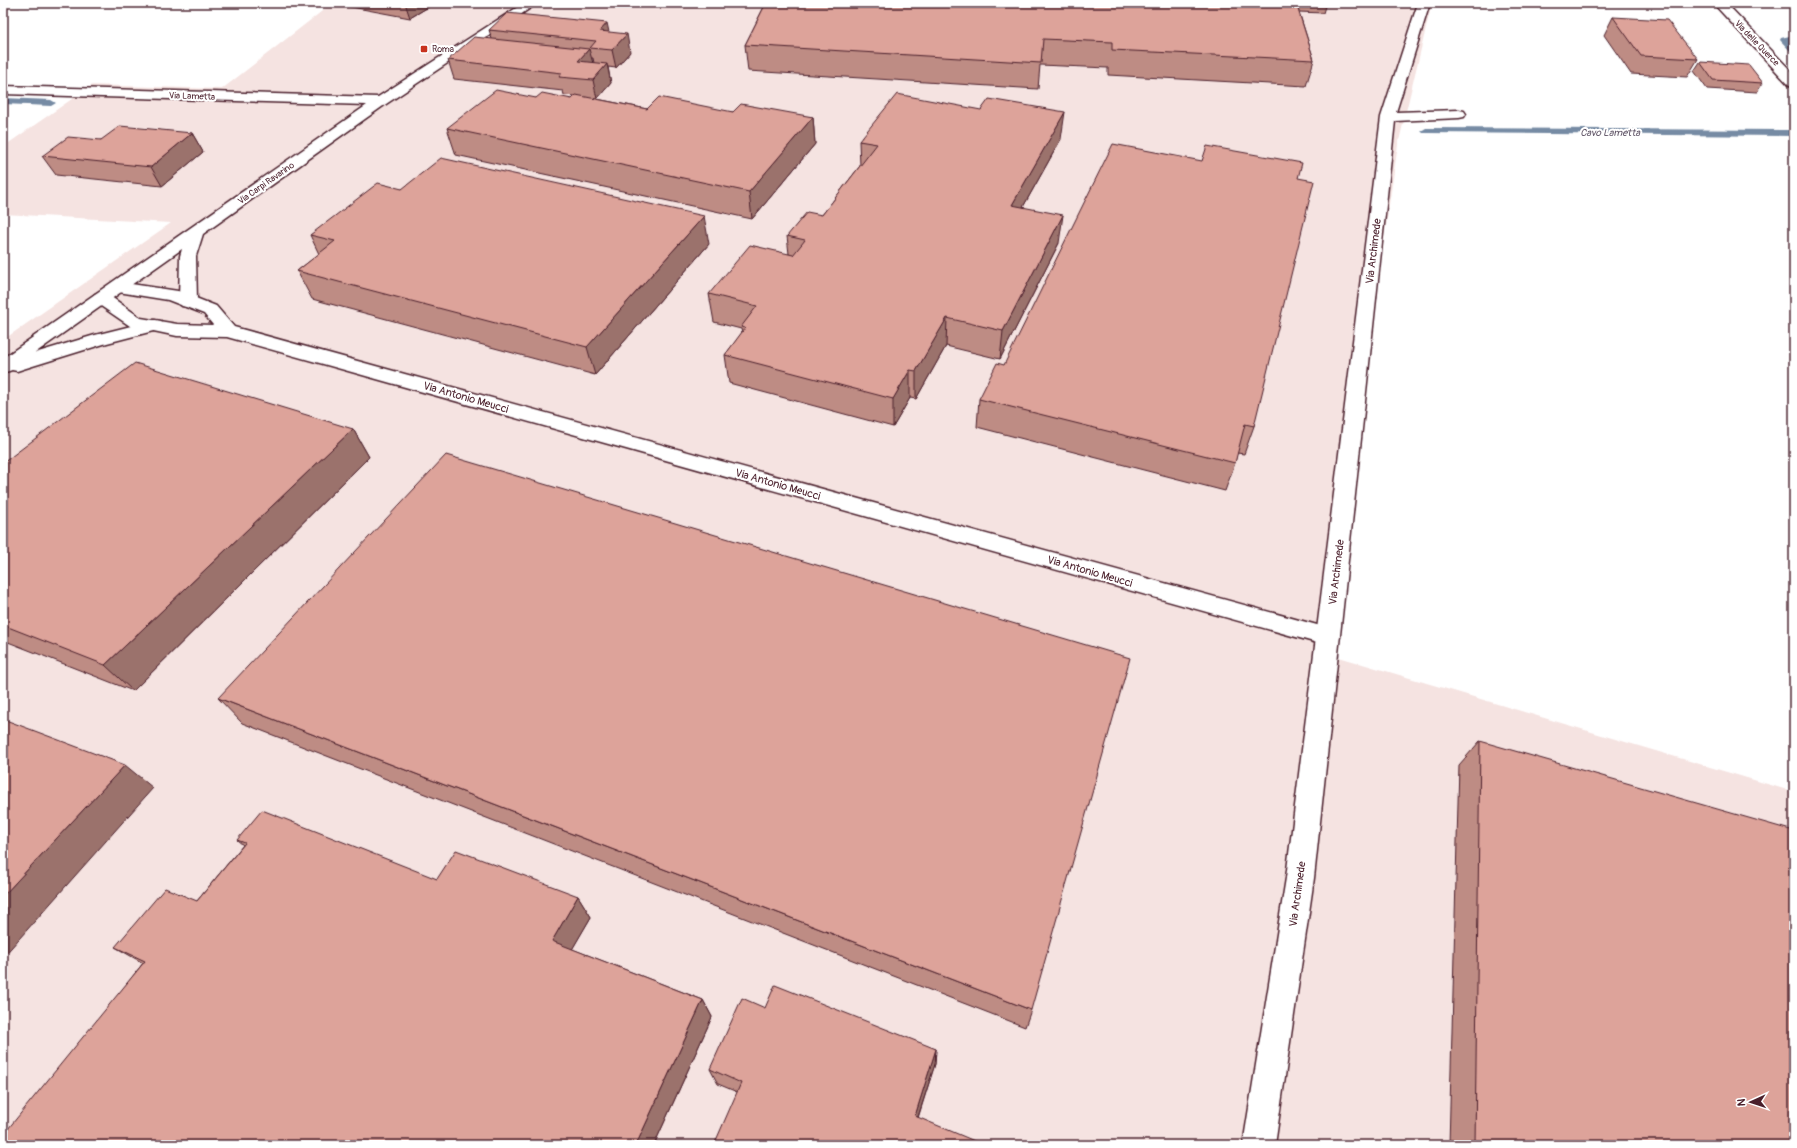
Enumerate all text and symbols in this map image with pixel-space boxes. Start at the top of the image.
street label: Via delle Querce [1732,18,1782,69]
marker: Roma [419,44,429,54]
place label: Roma [432,44,454,55]
street label: Via Lametta [169,90,215,103]
water label: Cavo Lametta [1580,127,1641,139]
street label: Via Carpi Ravarino [236,160,297,207]
street label: Via Archimede [1363,217,1384,284]
street label: Via Antonio Meucci [422,379,510,416]
street label: Via Antonio Meucci [734,466,822,503]
street label: Via Archimede [1326,538,1347,605]
street label: Via Antonio Meucci [1046,553,1134,590]
street label: Via Archimede [1286,860,1309,928]
north arrow [1731,1082,1771,1122]
text: N [1735,1098,1748,1107]

